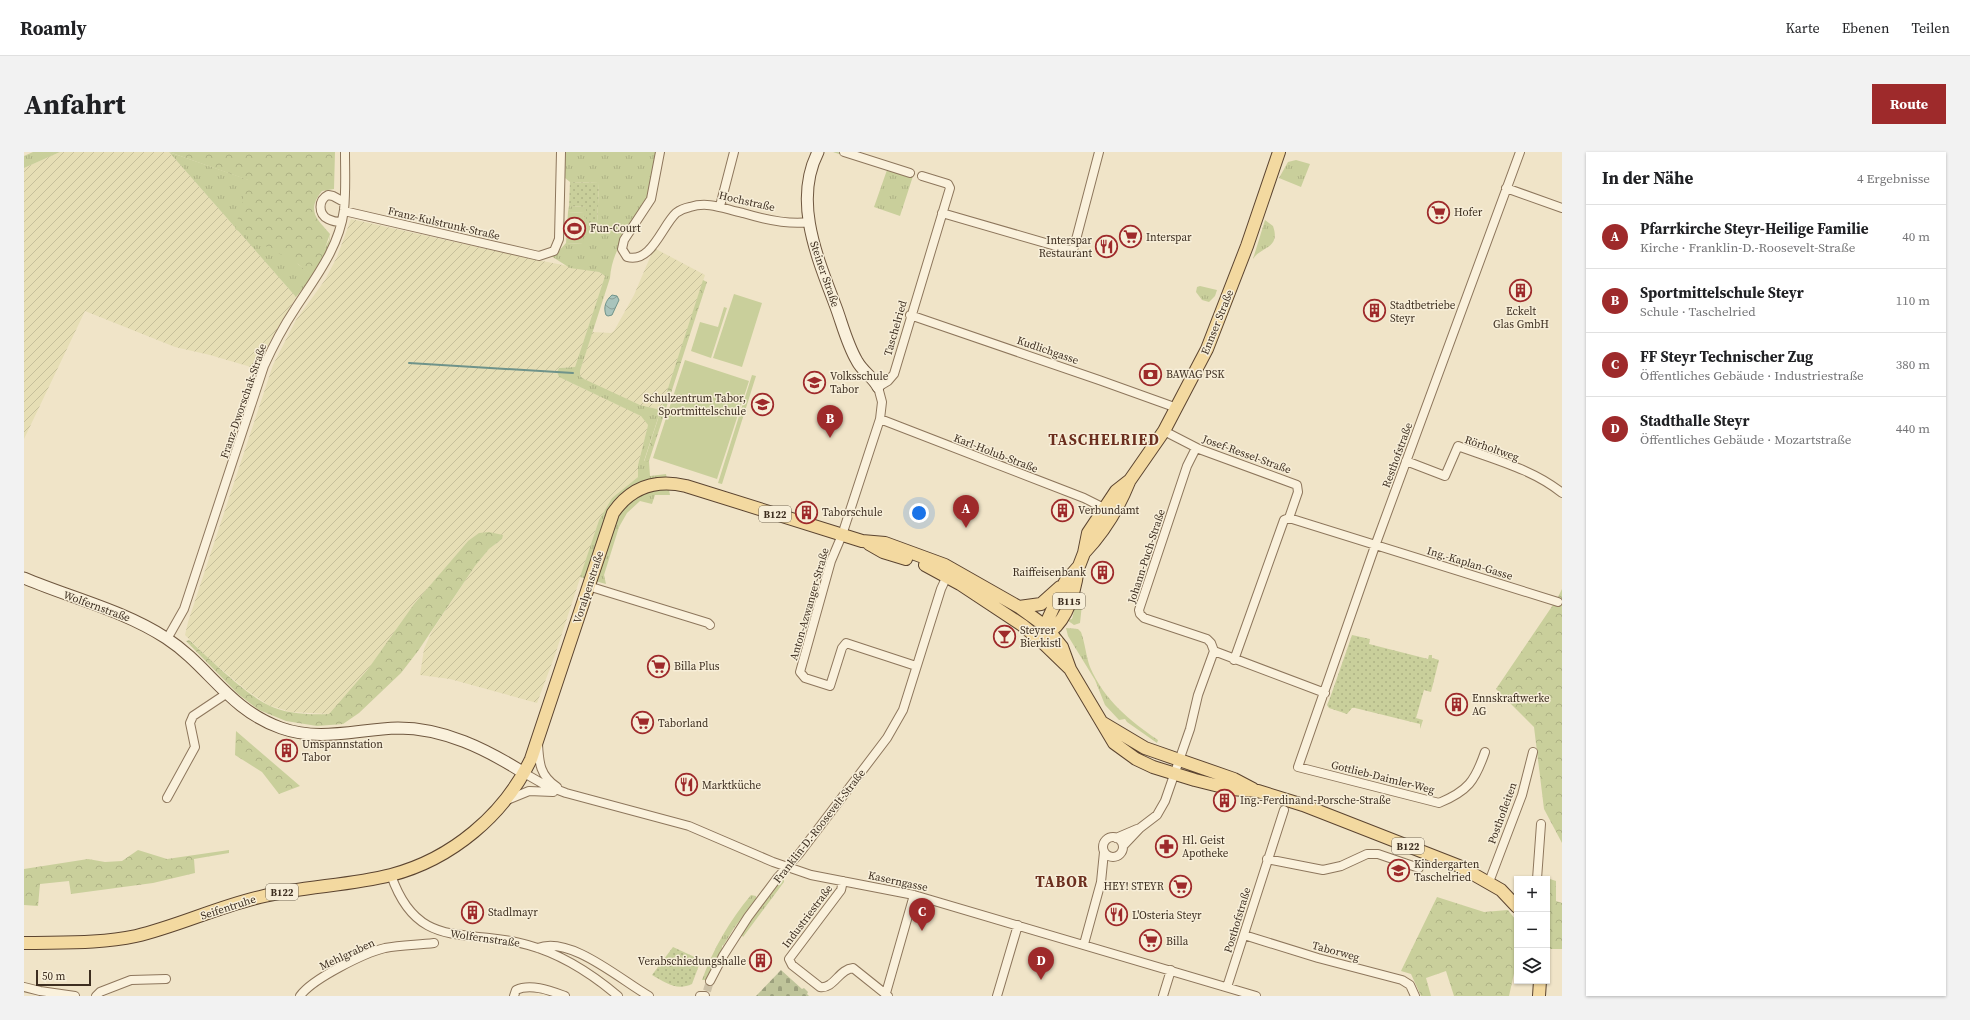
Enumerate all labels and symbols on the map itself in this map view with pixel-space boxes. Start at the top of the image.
street label: Hochstraße [717,188,777,215]
supermarket icon: Hofer [1426,199,1452,225]
street label: Franz-Kulstrunk-Straße [386,203,502,244]
place label: Hofer [1454,205,1483,220]
sports icon: Fun-Court [562,215,588,241]
place label: Fun-Court [590,221,641,236]
supermarket icon: Interspar [1118,224,1144,250]
place label: Interspar [1146,230,1192,245]
place label: Interspar Restaurant [1039,233,1092,261]
restaurant icon: Interspar Restaurant [1094,233,1120,259]
street label: Steiner Straße [806,239,843,310]
building icon: Eckelt Glas GmbH [1508,278,1534,304]
street label: Ennser Straße [1198,287,1237,357]
street label: Taschelried [880,298,911,358]
building icon: Stadtbetriebe Steyr [1361,298,1387,324]
place label: Stadtbetriebe Steyr [1390,298,1456,326]
place label: Eckelt Glas GmbH [1493,304,1549,332]
street label: Kudlichgasse [1015,333,1081,368]
street label: Franz-Dworschak-Straße [217,341,270,461]
bank icon: BAWAG PSK [1137,361,1163,387]
place label: BAWAG PSK [1166,367,1225,382]
school or university icon: Volksschule Tabor [802,369,828,395]
place label: Volksschule Tabor [830,369,889,397]
place label: Schulzentrum Tabor, Sportmittelschule [644,391,746,419]
school or university icon: Schulzentrum Tabor, Sportmittelschule [749,391,775,417]
pin: B [817,405,843,438]
street label: Resthofstraße [1379,420,1416,490]
district label: TASCHELRIED [1048,429,1160,450]
street label: Karl-Holub-Straße [951,430,1041,477]
street label: Josef-Ressel-Straße [1199,431,1294,478]
street label: Rörholtweg [1463,432,1521,465]
pin: A [953,495,979,528]
building icon: Verbundamt [1049,497,1075,523]
building icon: Taborschule [793,499,819,525]
your location [909,503,929,523]
place label: Verbundamt [1078,503,1140,518]
place label: Taborschule [822,505,883,520]
road number: B122 [759,506,791,522]
street label: Johann-Puch-Straße [1124,507,1169,606]
street label: Ing.-Kaplan-Gasse [1425,543,1515,584]
street label: Anton-Azwanger-Straße [786,546,833,662]
street label: Voralpenstraße [570,549,607,625]
building icon: Raiffeisenbank [1089,559,1115,585]
place label: Raiffeisenbank [1012,565,1087,580]
street label: Wolfernstraße [61,587,133,626]
road number: B115 [1053,593,1085,609]
bar icon: Steyrer Bierkistl [991,623,1017,649]
place label: Steyrer Bierkistl [1020,623,1061,651]
supermarket icon: Billa Plus [646,653,672,679]
place label: Billa Plus [674,659,720,674]
building icon: Ennskraftwerke AG [1443,691,1469,717]
place label: Ennskraftwerke AG [1472,691,1550,719]
supermarket icon: Taborland [629,710,655,736]
place label: Taborland [658,716,709,731]
building icon: Umspannstation Tabor [274,737,300,763]
place label: Umspannstation Tabor [302,737,383,765]
street label: Gottlieb-Daimler-Weg [1330,757,1437,798]
street label: Franklin-D.-Roosevelt-Straße [770,766,869,887]
restaurant icon: Marktküche [673,772,699,798]
place label: Marktküche [702,778,762,793]
street label: Posthofleiten [1484,780,1521,846]
building icon: Ing.-Ferdinand-Porsche-Straße [1212,787,1238,813]
place label: Ing.-Ferdinand-Porsche-Straße [1240,793,1391,808]
pharmacy icon: Hl. Geist Apotheke [1154,833,1180,859]
place label: Hl. Geist Apotheke [1182,833,1229,861]
road number: B122 [1392,838,1424,854]
school or university icon: Kindergarten Taschelried [1385,857,1411,883]
place label: Kindergarten Taschelried [1414,857,1480,885]
street label: Kaserngasse [867,868,930,895]
district label: TABOR [1035,871,1089,892]
supermarket icon: HEY! STEYR [1167,873,1193,899]
place label: HEY! STEYR [1103,879,1164,894]
street label: Industriestraße [779,881,836,951]
road number: B122 [266,884,298,900]
street label: Posthofstraße [1220,885,1255,955]
street label: Seifentruhe [199,891,258,923]
pin: C [909,898,935,931]
building icon: Stadlmayr [459,899,485,925]
restaurant icon: L'Osteria Steyr [1104,902,1130,928]
place label: Stadlmayr [488,905,538,920]
place label: L'Osteria Steyr [1132,908,1202,923]
street label: Wolfernstraße [449,926,521,951]
supermarket icon: Billa [1138,928,1164,954]
place label: Billa [1166,934,1189,949]
street label: Mehlgraben [317,935,378,974]
street label: Taborweg [1311,938,1361,965]
pin: D [1028,947,1054,980]
building icon: Verabschiedungshalle [748,948,774,974]
place label: Verabschiedungshalle [638,954,746,969]
scale bar [36,968,91,987]

